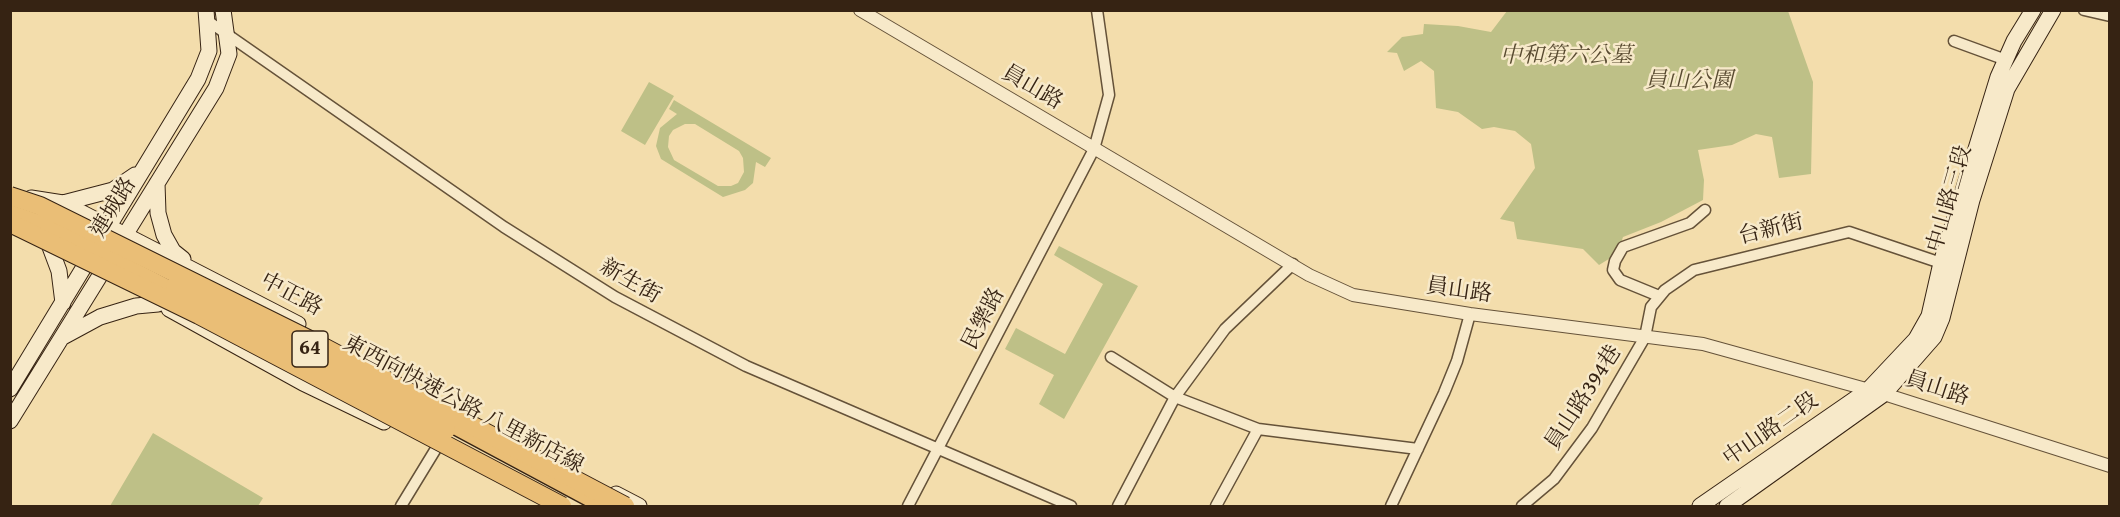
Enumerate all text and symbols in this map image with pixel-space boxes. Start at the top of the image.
park label: 中和第六公墓 [1500,43,1632,69]
street label: 員山路 [997,60,1067,116]
park label: 員山公園 [1645,68,1733,94]
street label: 中山路三段 [1922,142,1978,256]
street label: 連城路 [86,173,142,243]
street label: 台新街 [1736,209,1806,251]
street label: 新生街 [595,254,665,310]
street label: 中正路 [256,268,326,322]
street label: 員山路 [1424,273,1494,309]
street label: 民樂路 [957,284,1011,354]
street label: 東西向快速公路 八里新店線 [338,330,588,480]
road number: 64 [292,331,328,367]
street label: 員山路394巷 [1540,341,1628,455]
street label: 員山路 [1902,366,1972,412]
street label: 中山路二段 [1718,388,1824,472]

